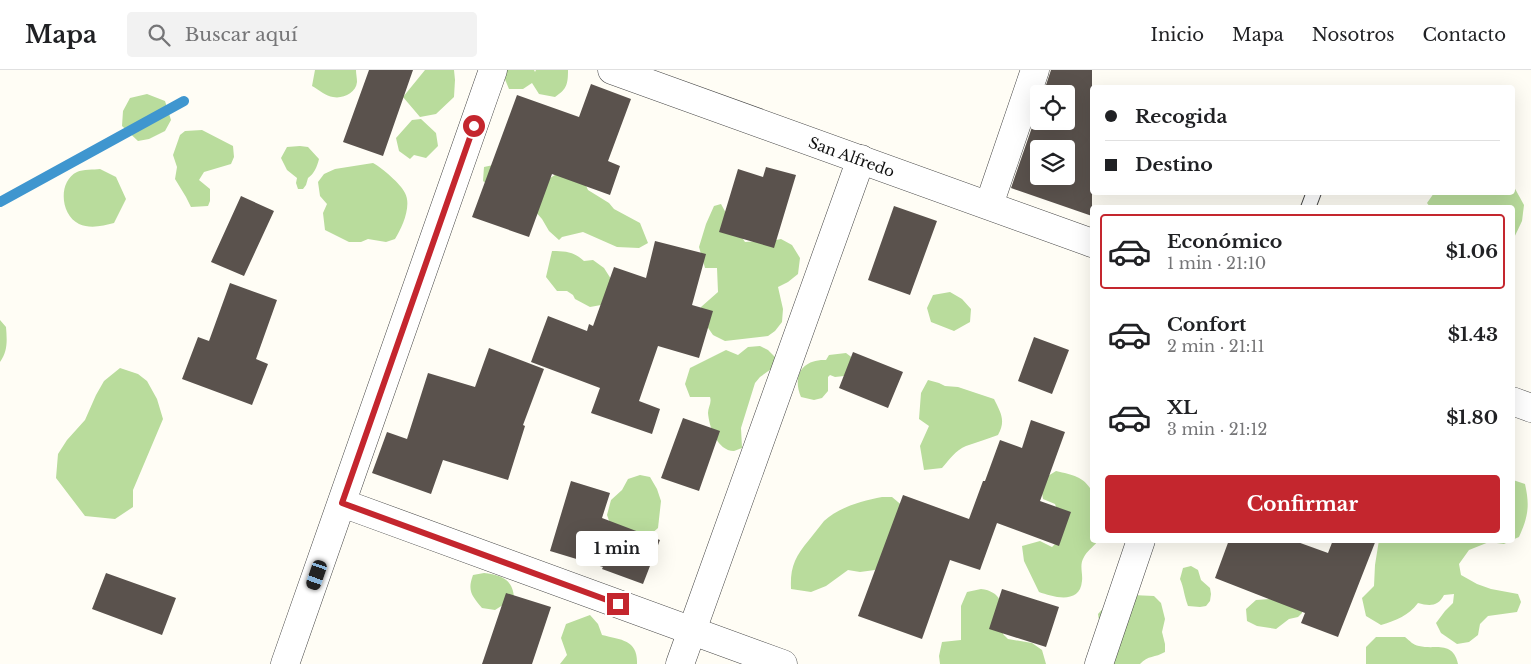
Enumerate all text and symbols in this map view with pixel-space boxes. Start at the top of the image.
search box [127,12,477,57]
text: Mapa [25,20,97,49]
icon: search [145,21,173,49]
text: Buscar aquí [185,23,297,46]
text: Inicio [1150,24,1204,46]
text: Mapa [1232,24,1284,46]
text: Nosotros [1312,24,1394,46]
text: Contacto [1422,24,1506,46]
map controls [1030,85,1075,185]
button: locate [1030,85,1075,130]
text: Recogida [1135,105,1227,128]
route start [463,115,485,137]
street label: San Alfredo [806,132,898,181]
button: layers [1030,140,1075,185]
text: Destino [1135,153,1213,176]
icon: car [1107,229,1152,274]
text: Económico [1167,230,1282,253]
text: $1.06 [1446,240,1498,263]
text: 1 min · 21:10 [1167,253,1266,273]
icon: car [1107,312,1152,357]
text: Confort [1167,313,1246,336]
text: $1.43 [1448,323,1498,346]
text: 2 min · 21:11 [1167,336,1265,356]
icon: car [1107,395,1152,440]
text: XL [1167,396,1197,419]
text: $1.80 [1446,406,1498,429]
text: 3 min · 21:12 [1167,419,1267,439]
button: Confirmar [1105,475,1500,533]
callout: 1 min [577,532,659,566]
text: 1 min [594,538,640,558]
car [305,558,328,592]
route end [607,593,629,615]

